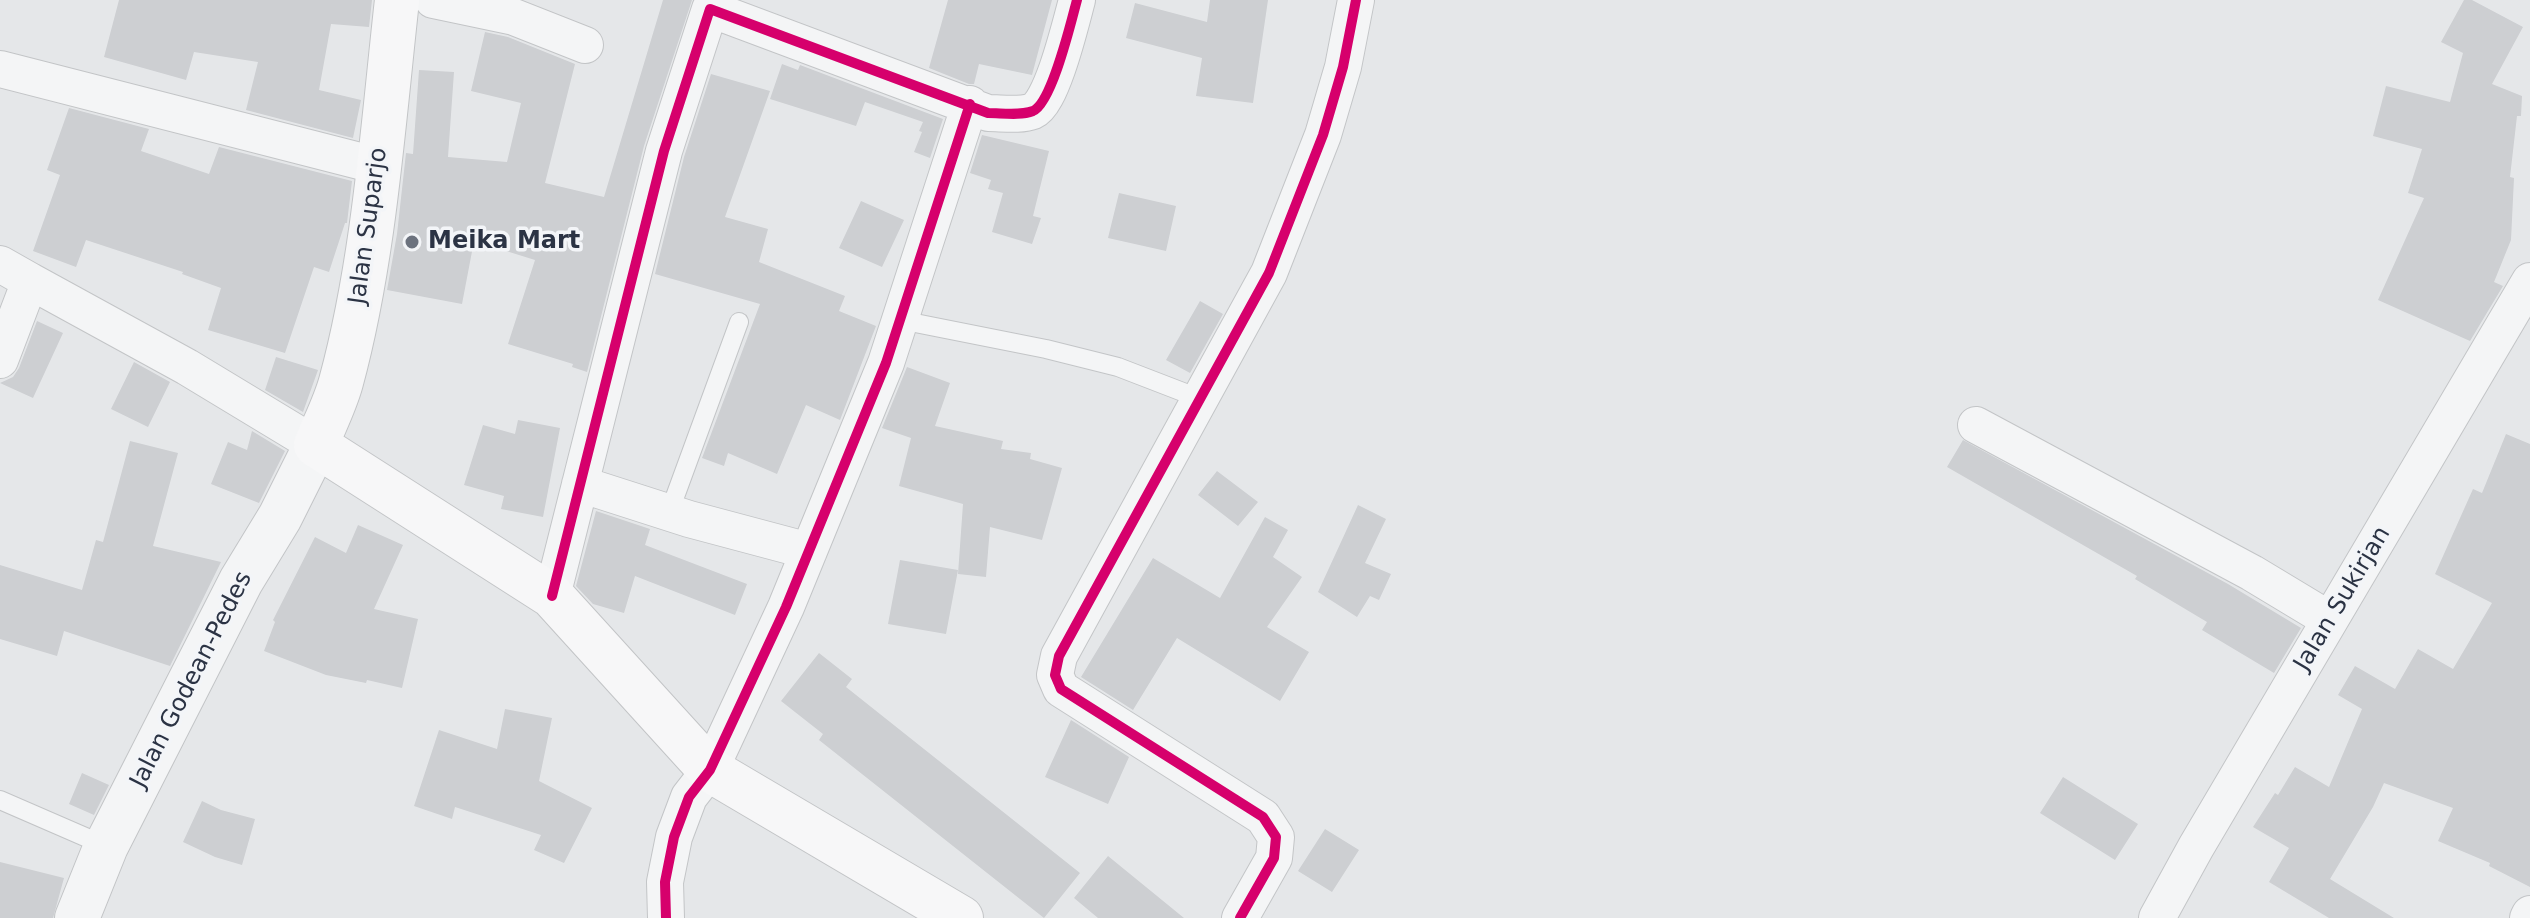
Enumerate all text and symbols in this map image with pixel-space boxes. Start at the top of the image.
street label: Jalan Suparjo [344,146,394,306]
place label: Meika Mart [428,228,580,256]
marker: Meika Mart [403,233,421,251]
street label: Jalan Sukirjan [2289,522,2397,676]
street label: Jalan Godean-Pedes [125,567,259,793]

